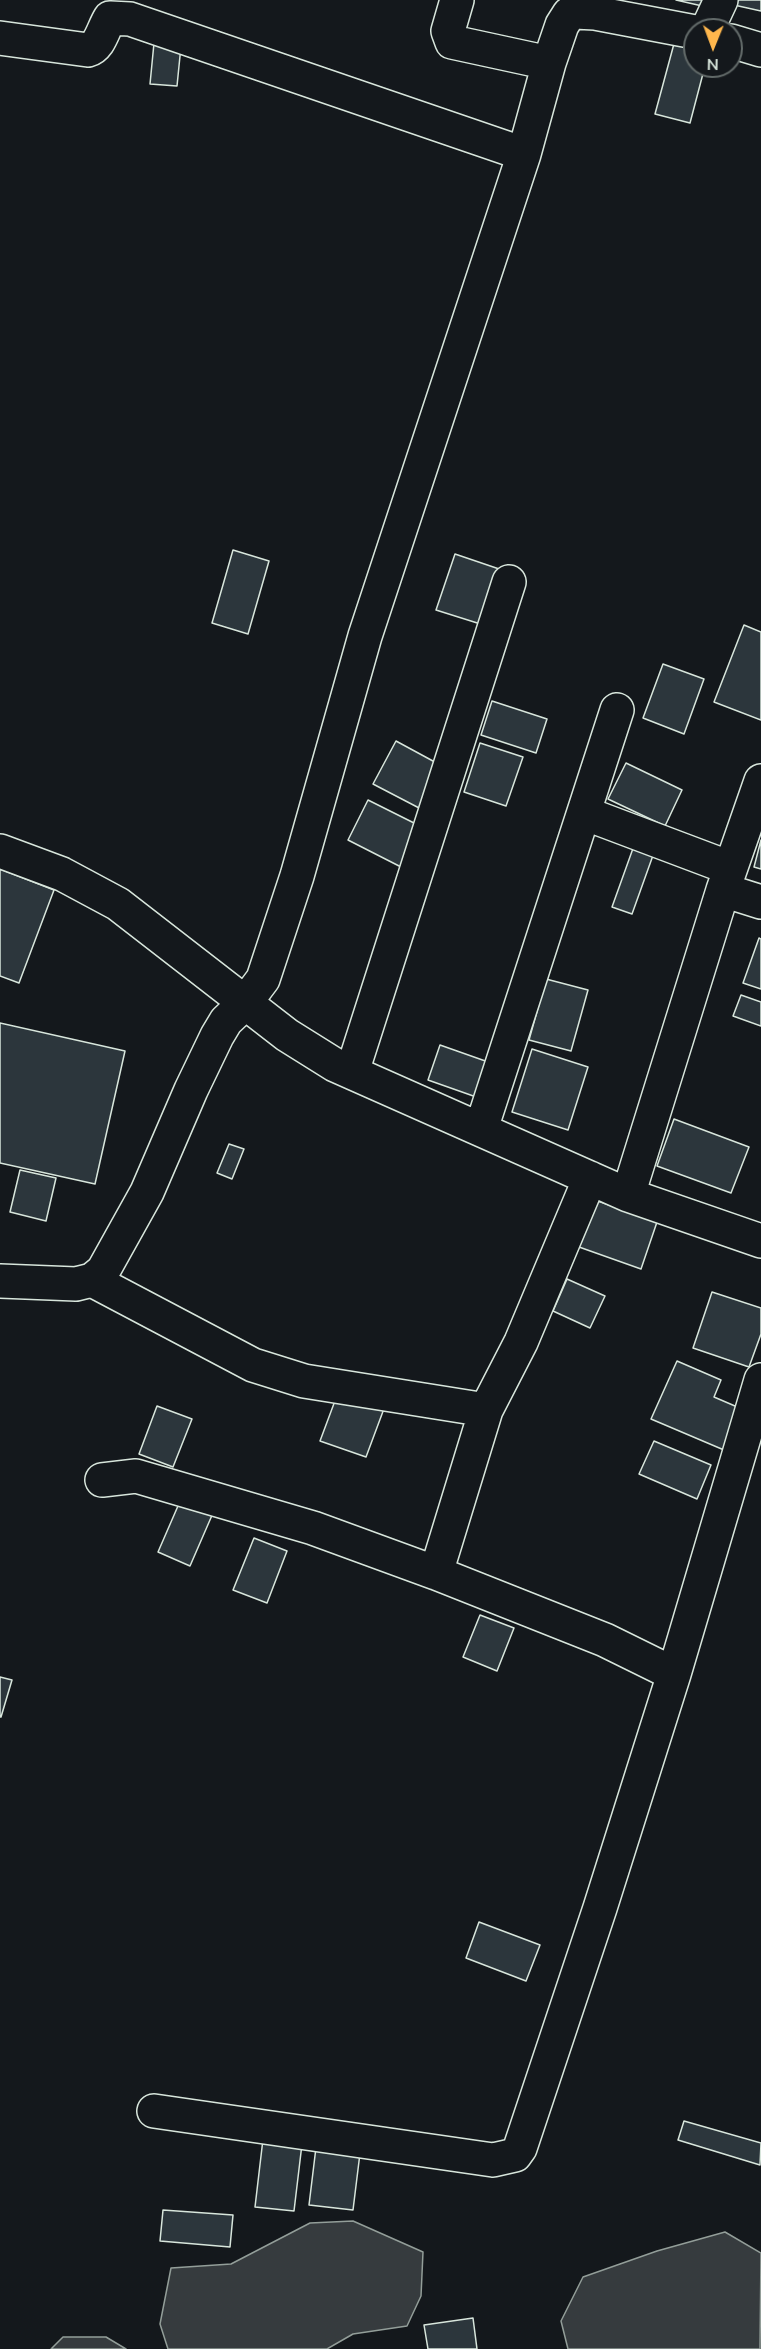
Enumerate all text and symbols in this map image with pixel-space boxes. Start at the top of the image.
north arrow [683,18,743,78]
text: N [707,53,719,75]

